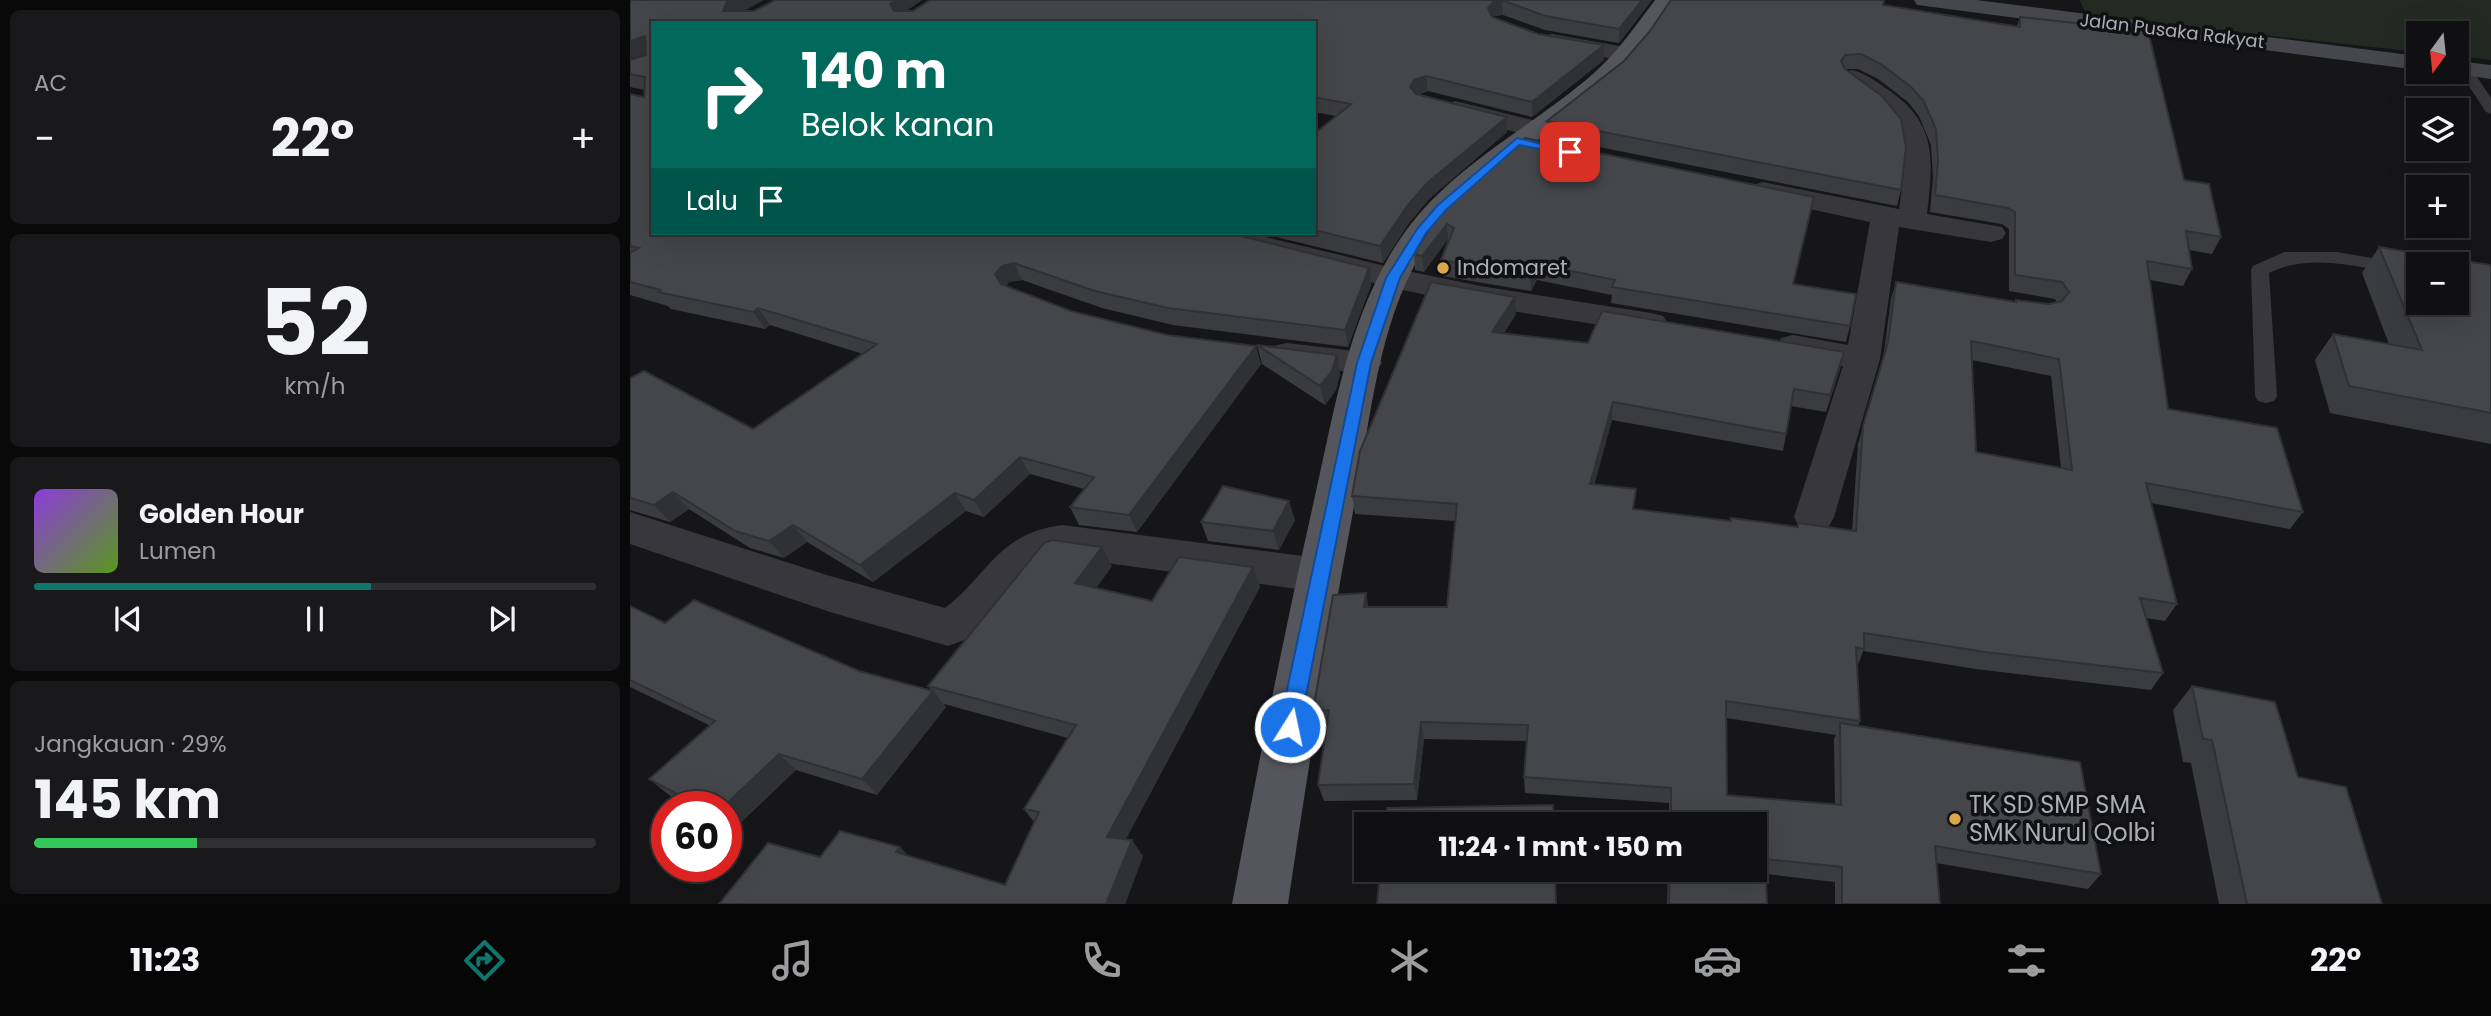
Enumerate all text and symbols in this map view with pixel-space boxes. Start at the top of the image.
street label: Jalan Pusaka Rakyat [2078,7,2266,54]
north arrow [2406,21,2469,84]
map controls [2406,21,2469,315]
text: 140 m [801,37,947,105]
icon: right [686,49,777,140]
text: AC [34,67,67,99]
button: layers [2406,98,2469,161]
text: 22° [271,102,354,175]
text: Belok kanan [801,102,995,147]
text: − [34,112,55,165]
text: + [570,112,596,165]
pin [1540,122,1600,182]
icon: arrive [1551,133,1589,171]
button: + [2406,175,2469,238]
icon: arrive [752,182,790,220]
text: Lalu [686,183,738,219]
button: − [2406,252,2469,315]
place label: Indomaret [1457,253,1568,282]
text: 52 [259,259,371,387]
marker: Indomaret [1435,260,1451,276]
text: km/h [284,370,346,402]
text: Golden Hour [139,496,304,532]
text: Lumen [139,535,216,567]
icon: previous [109,600,147,638]
icon: pause [296,600,334,638]
icon: next [483,600,521,638]
position arrow [1253,690,1327,764]
text: Jangkauan · 29% [34,728,227,760]
text: 145 km [34,763,221,836]
place label: TK SD SMP SMA SMK Nurul Qolbi [1969,788,2156,849]
speed limit sign: 60 [651,791,742,882]
marker: TK SD SMP SMA SMK Nurul Qolbi [1947,811,1963,827]
text: 11:24 · 1 mnt · 150 m [1438,829,1683,865]
icon: directions [460,936,509,985]
icon: music [768,936,817,985]
icon: phone [1077,936,1126,985]
icon: climate [1385,936,1434,985]
icon: car [1693,936,1742,985]
icon: filters [2002,936,2051,985]
text: 11:23 [130,937,200,982]
text: 22° [2310,937,2361,982]

